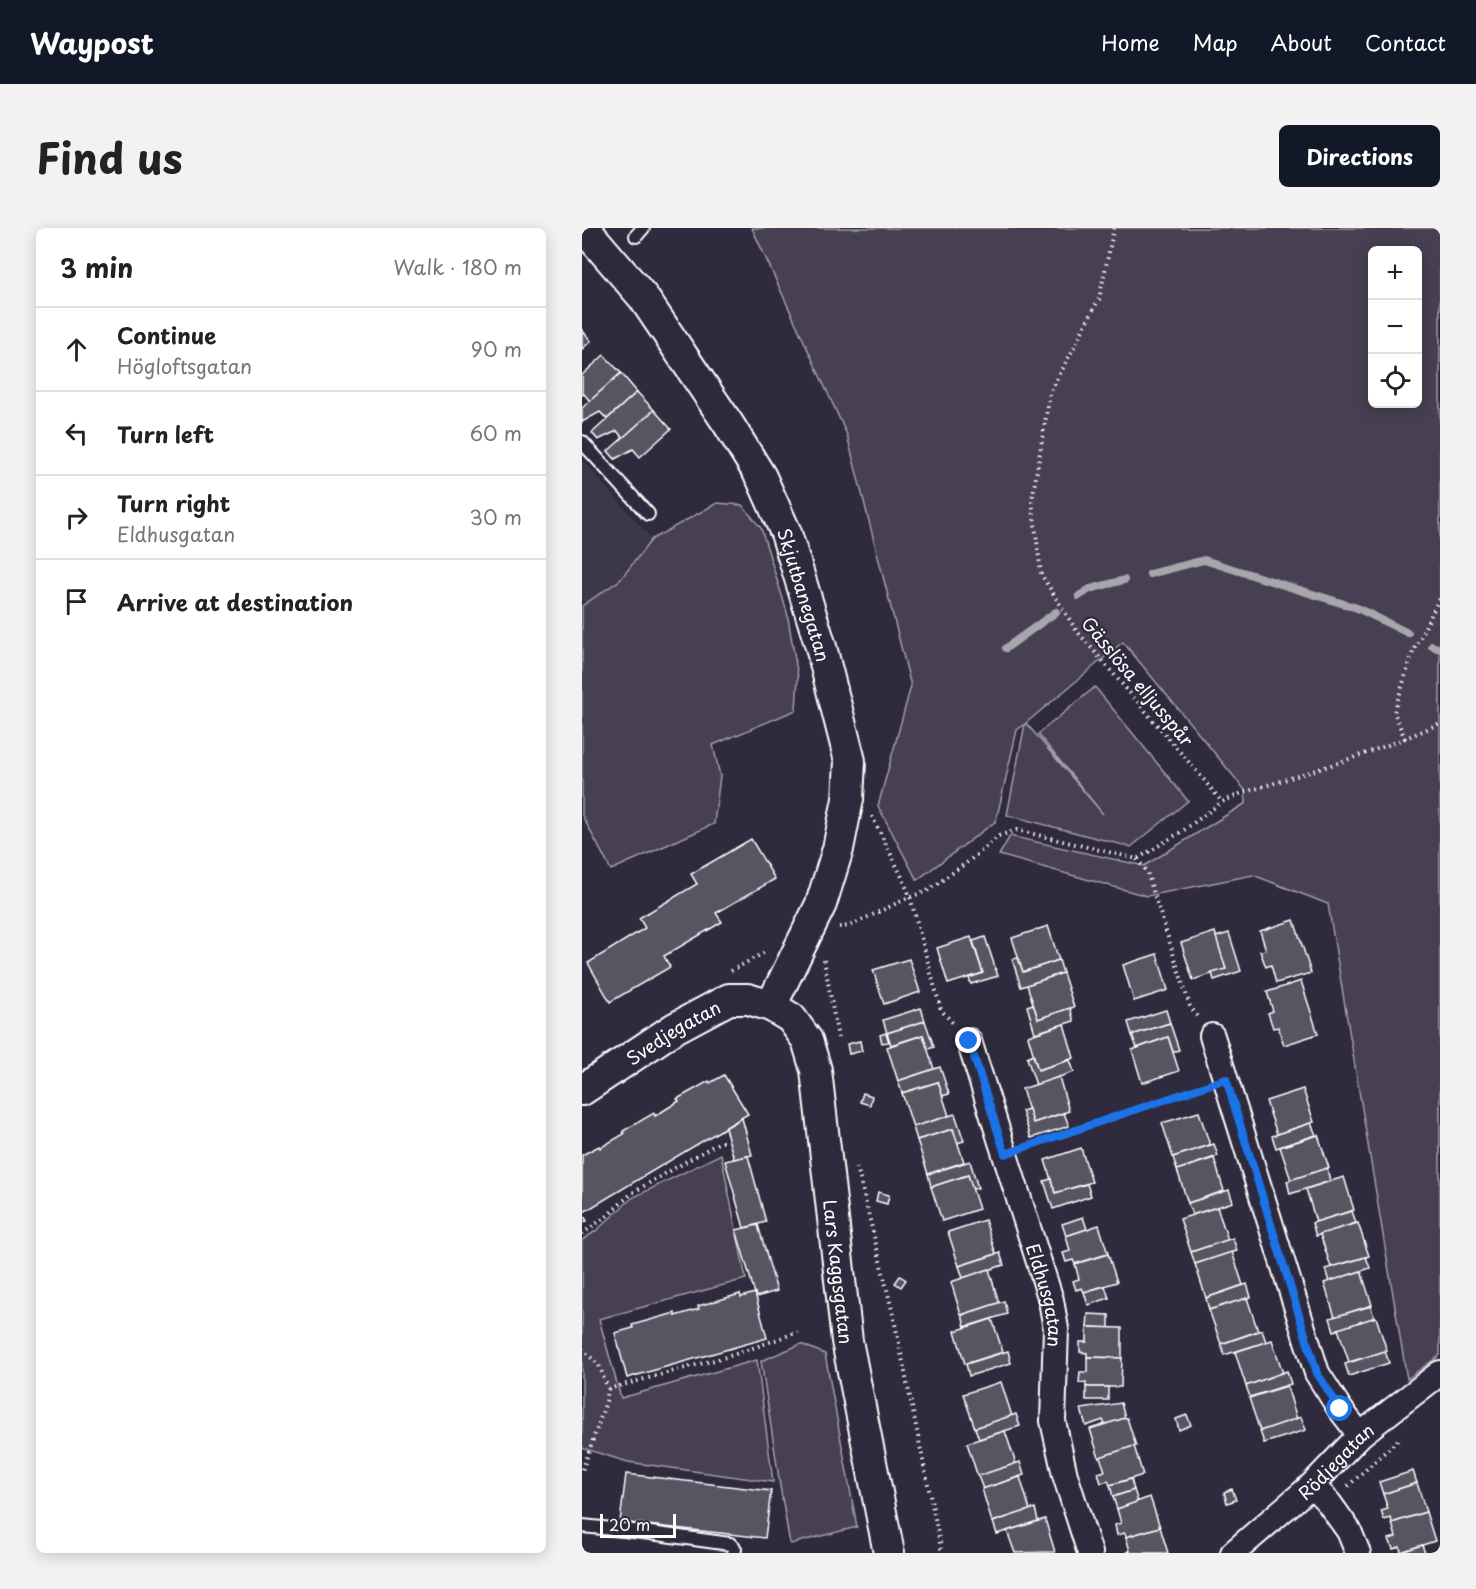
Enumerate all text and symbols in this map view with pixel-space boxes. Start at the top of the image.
text: Waypost [30,21,154,64]
text: Home [1101,26,1160,58]
text: Map [1193,26,1238,58]
text: About [1271,26,1332,58]
text: Contact [1365,26,1446,58]
text: Find us [36,125,183,188]
button: Directions [1279,125,1440,187]
map controls [1368,246,1422,408]
button: + [1368,246,1422,300]
text: 3 min [60,248,133,287]
text: Walk · 180 m [394,252,522,282]
button: − [1368,300,1422,354]
text: Continue [117,318,216,351]
icon: ahead [60,333,93,366]
text: 90 m [471,334,522,364]
text: Högloftsgatan [117,351,252,381]
button: locate [1368,354,1422,408]
icon: left [60,417,93,450]
text: Turn left [117,417,214,450]
text: 60 m [470,418,522,448]
text: Turn right [117,486,230,519]
icon: right [60,501,93,534]
text: 30 m [469,502,522,532]
text: Eldhusgatan [117,519,235,549]
street label: Skjutbanegatan [772,525,838,664]
icon: arrive [60,585,93,618]
text: Arrive at destination [117,585,353,618]
street label: Gässlösa elljusspår [1076,610,1201,752]
street label: Svedjegatan [620,993,725,1071]
route end [955,1027,981,1053]
street label: Lars Kaggsgatan [817,1198,861,1345]
street label: Eldhusgatan [1020,1240,1070,1348]
route start [1326,1395,1352,1421]
street label: Rödjegatan [1291,1416,1379,1505]
scale bar [600,1511,676,1538]
text: 20 m [609,1512,650,1536]

